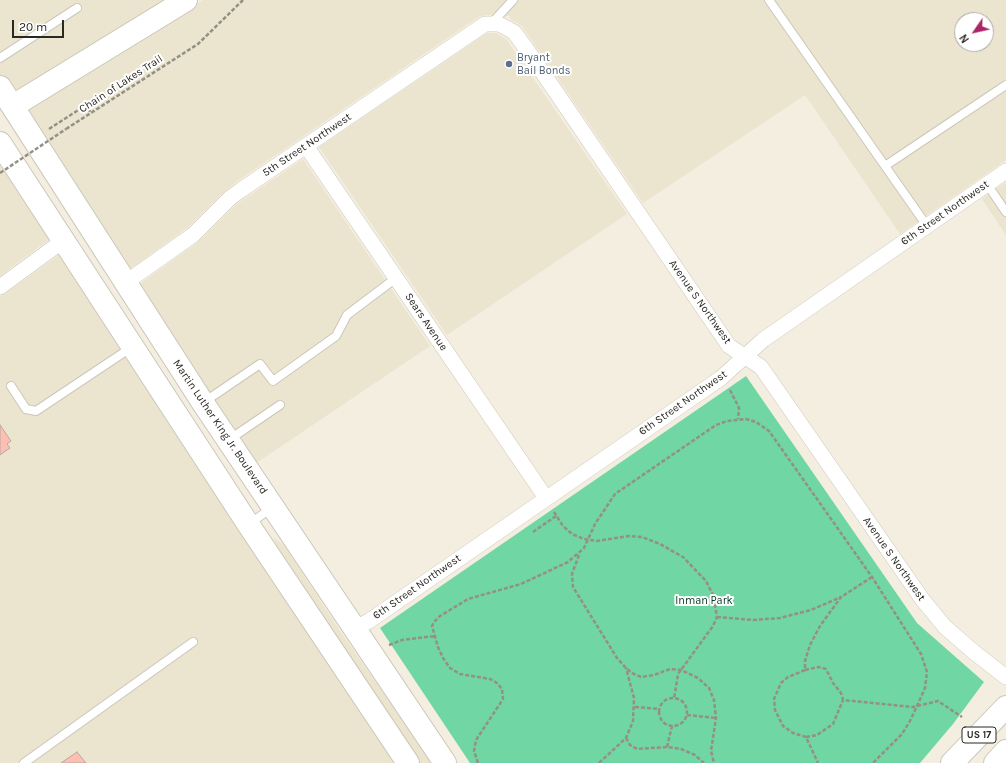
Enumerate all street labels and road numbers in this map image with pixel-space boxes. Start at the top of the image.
street label: Chain of Lakes Trail [77,52,165,116]
street label: 5th Street Northwest [260,110,354,180]
street label: 6th Street Northwest [898,178,992,248]
street label: Avenue S Northwest [666,257,734,347]
street label: Sears Avenue [402,291,450,353]
street label: Martin Luther King Jr. Boulevard [170,357,270,497]
street label: 6th Street Northwest [636,368,730,438]
street label: Avenue S Northwest [860,514,928,604]
street label: 6th Street Northwest [370,552,464,622]
road number: US 17 [962,727,996,743]

